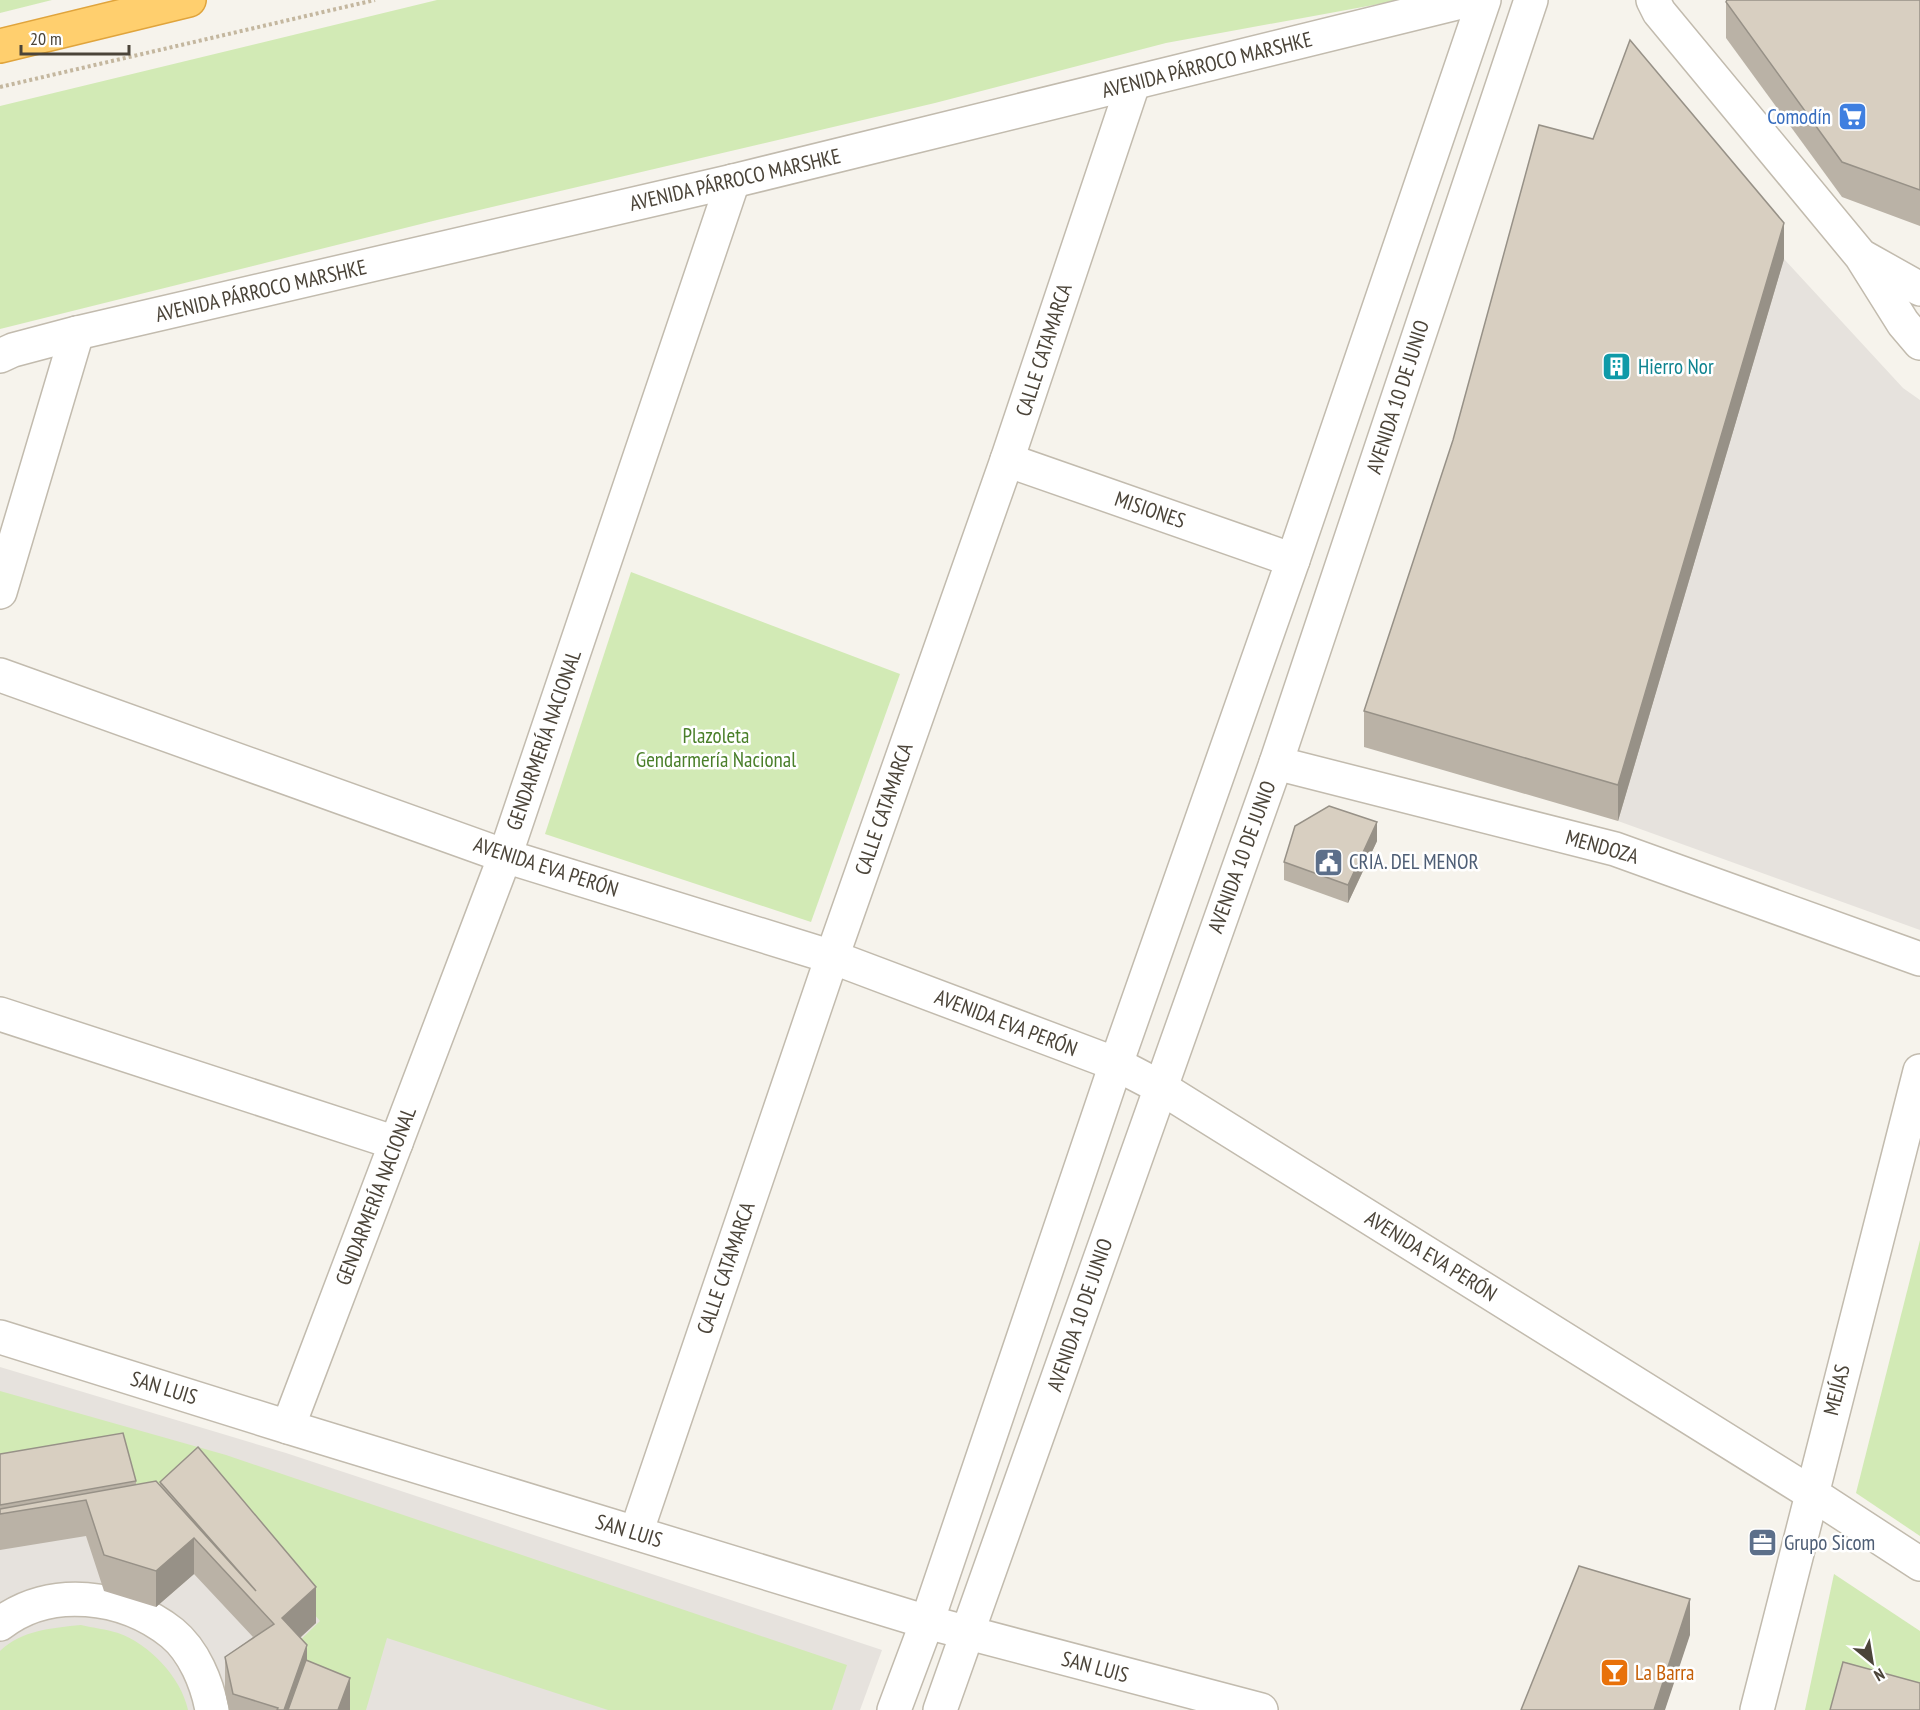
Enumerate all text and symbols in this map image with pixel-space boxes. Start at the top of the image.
scale bar [21,18,129,56]
street label: AVENIDA PÁRROCO MARSHKE [1099,25,1315,104]
text: 20 m [30,27,62,50]
supermarket icon: Comodín [1836,101,1868,133]
place label: Comodín [1767,103,1831,130]
street label: AVENIDA PÁRROCO MARSHKE [627,142,843,217]
street label: AVENIDA PÁRROCO MARSHKE [153,253,369,328]
street label: CALLE CATAMARCA [1009,280,1078,420]
street label: AVENIDA 10 DE JUNIO [1360,317,1435,477]
building icon: Hierro Nor [1601,351,1633,383]
place label: Hierro Nor [1638,353,1714,380]
street label: MISIONES [1111,485,1189,534]
street label: GENDARMERÍA NACIONAL [500,646,587,834]
park label: Plazoleta Gendarmería Nacional [636,722,796,773]
street label: CALLE CATAMARCA [848,739,919,878]
street label: AVENIDA 10 DE JUNIO [1202,777,1282,937]
street label: MENDOZA [1563,823,1642,870]
street label: AVENIDA EVA PERÓN [470,830,622,903]
public building icon: CRIA. DEL MENOR [1312,846,1344,878]
place label: CRIA. DEL MENOR [1349,848,1479,875]
street label: AVENIDA EVA PERÓN [931,983,1081,1062]
street label: GENDARMERÍA NACIONAL [329,1102,422,1289]
street label: CALLE CATAMARCA [690,1198,761,1337]
street label: AVENIDA EVA PERÓN [1360,1204,1502,1307]
street label: AVENIDA 10 DE JUNIO [1041,1235,1118,1395]
street label: MEJÍAS [1817,1362,1856,1418]
street label: SAN LUIS [128,1365,201,1410]
street label: SAN LUIS [593,1508,666,1553]
office icon: Grupo Sicom [1747,1527,1779,1559]
place label: Grupo Sicom [1784,1529,1875,1556]
north arrow [1842,1632,1902,1692]
street label: SAN LUIS [1059,1645,1132,1688]
bar icon: La Barra [1598,1657,1630,1689]
place label: La Barra [1635,1659,1694,1686]
text: N [1871,1664,1888,1686]

